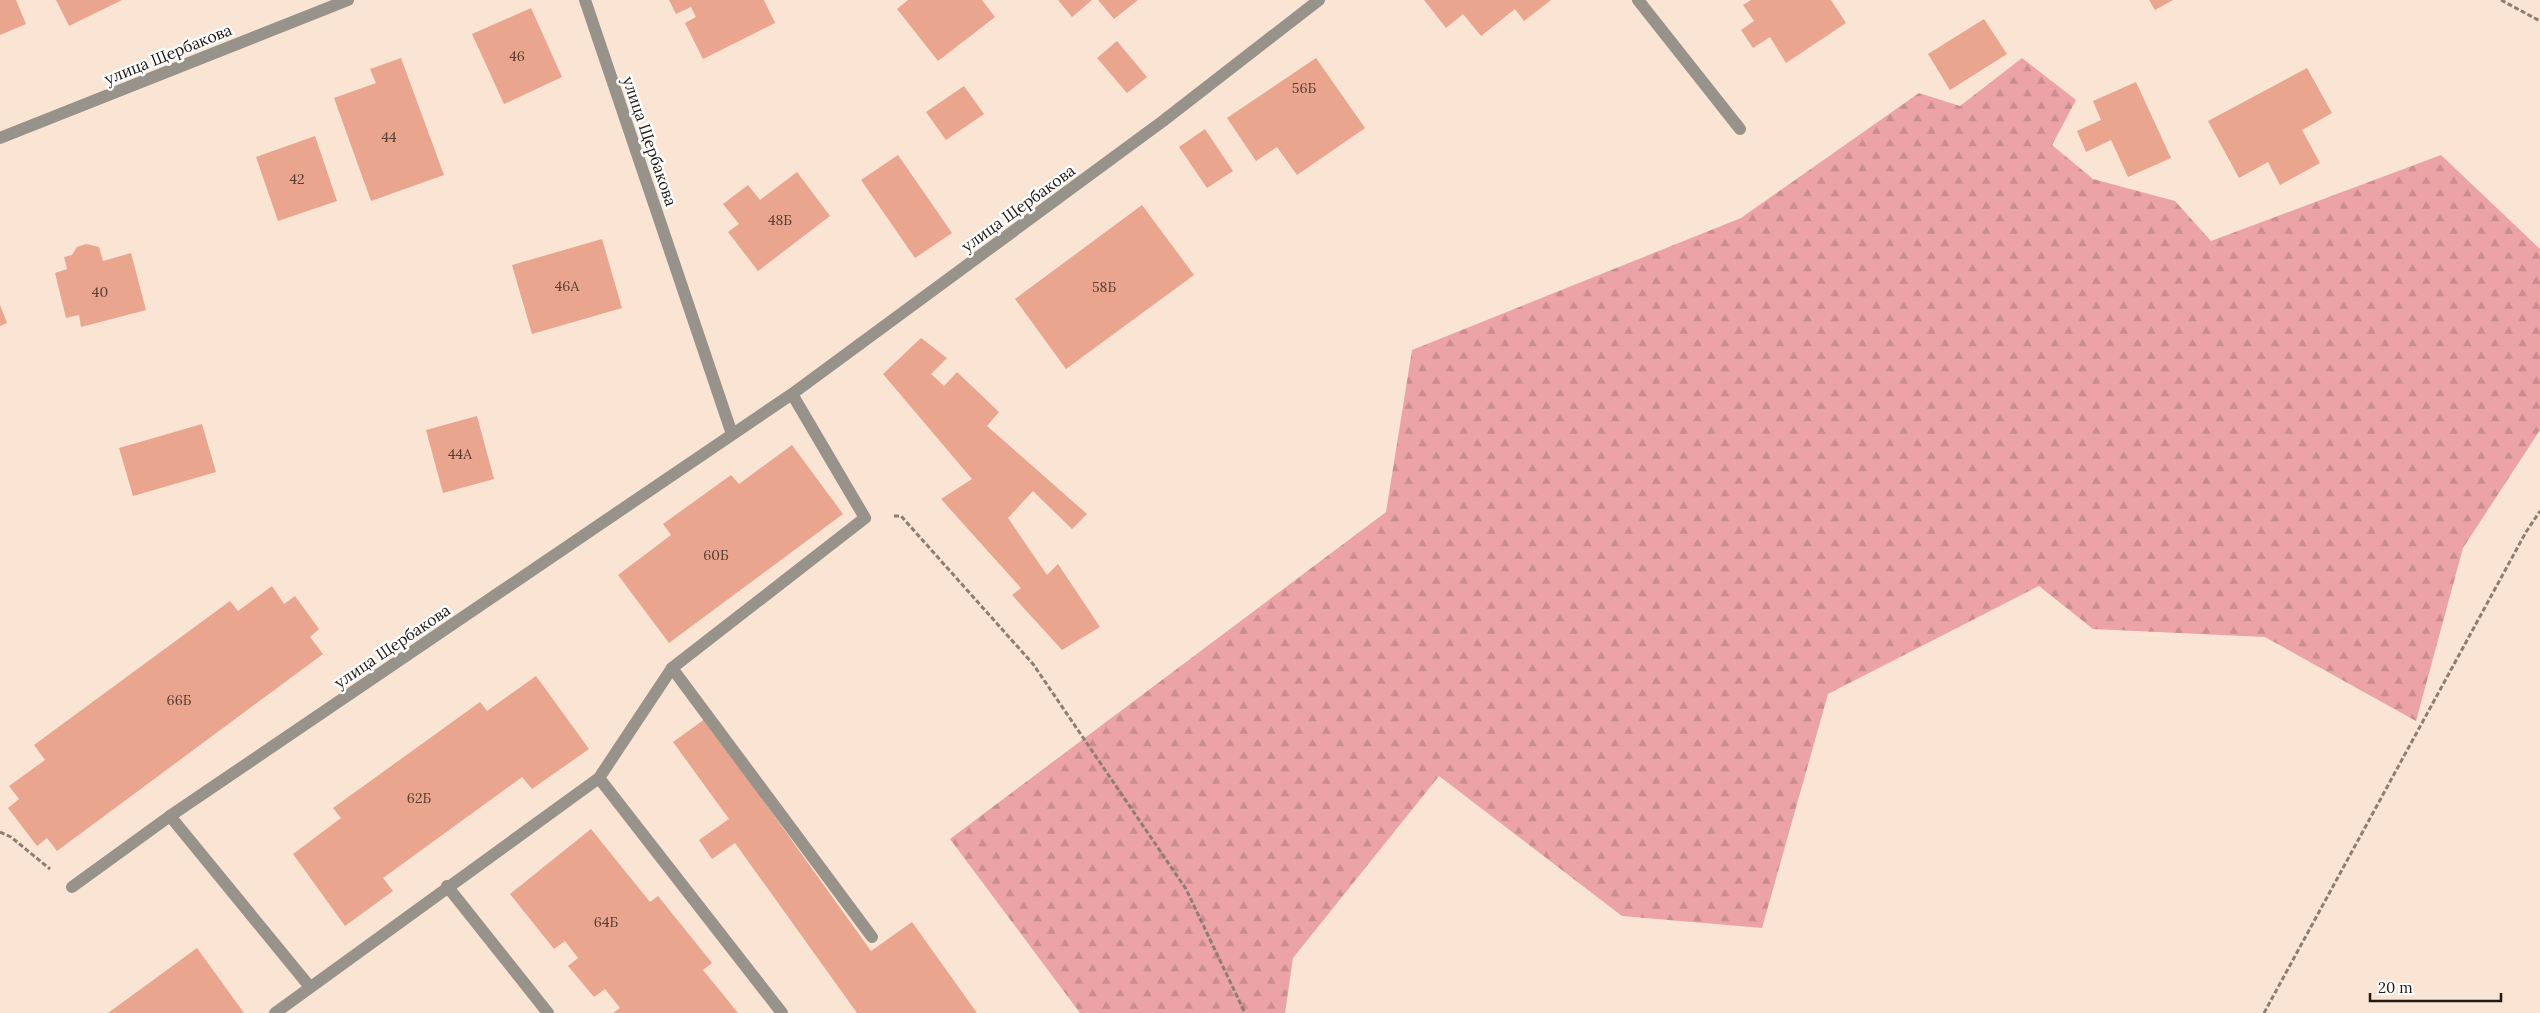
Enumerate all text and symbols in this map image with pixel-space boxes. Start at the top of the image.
street label: улица Щербакова [101,19,235,89]
house number: 46 [509,47,525,65]
street label: улица Щербакова [618,74,682,208]
house number: 56Б [1292,79,1317,97]
house number: 44 [381,128,397,146]
street label: улица Щербакова [957,160,1079,256]
house number: 42 [289,170,305,188]
house number: 48Б [768,211,792,229]
house number: 46А [555,277,579,295]
house number: 58Б [1092,278,1116,296]
house number: 40 [92,283,108,301]
house number: 44А [448,445,472,463]
house number: 60Б [703,546,729,564]
street label: улица Щербакова [330,600,454,692]
house number: 66Б [167,691,192,709]
house number: 62Б [407,789,431,807]
house number: 64Б [594,913,618,931]
scale bar [2370,970,2501,1002]
text: 20 m [2378,978,2413,997]

